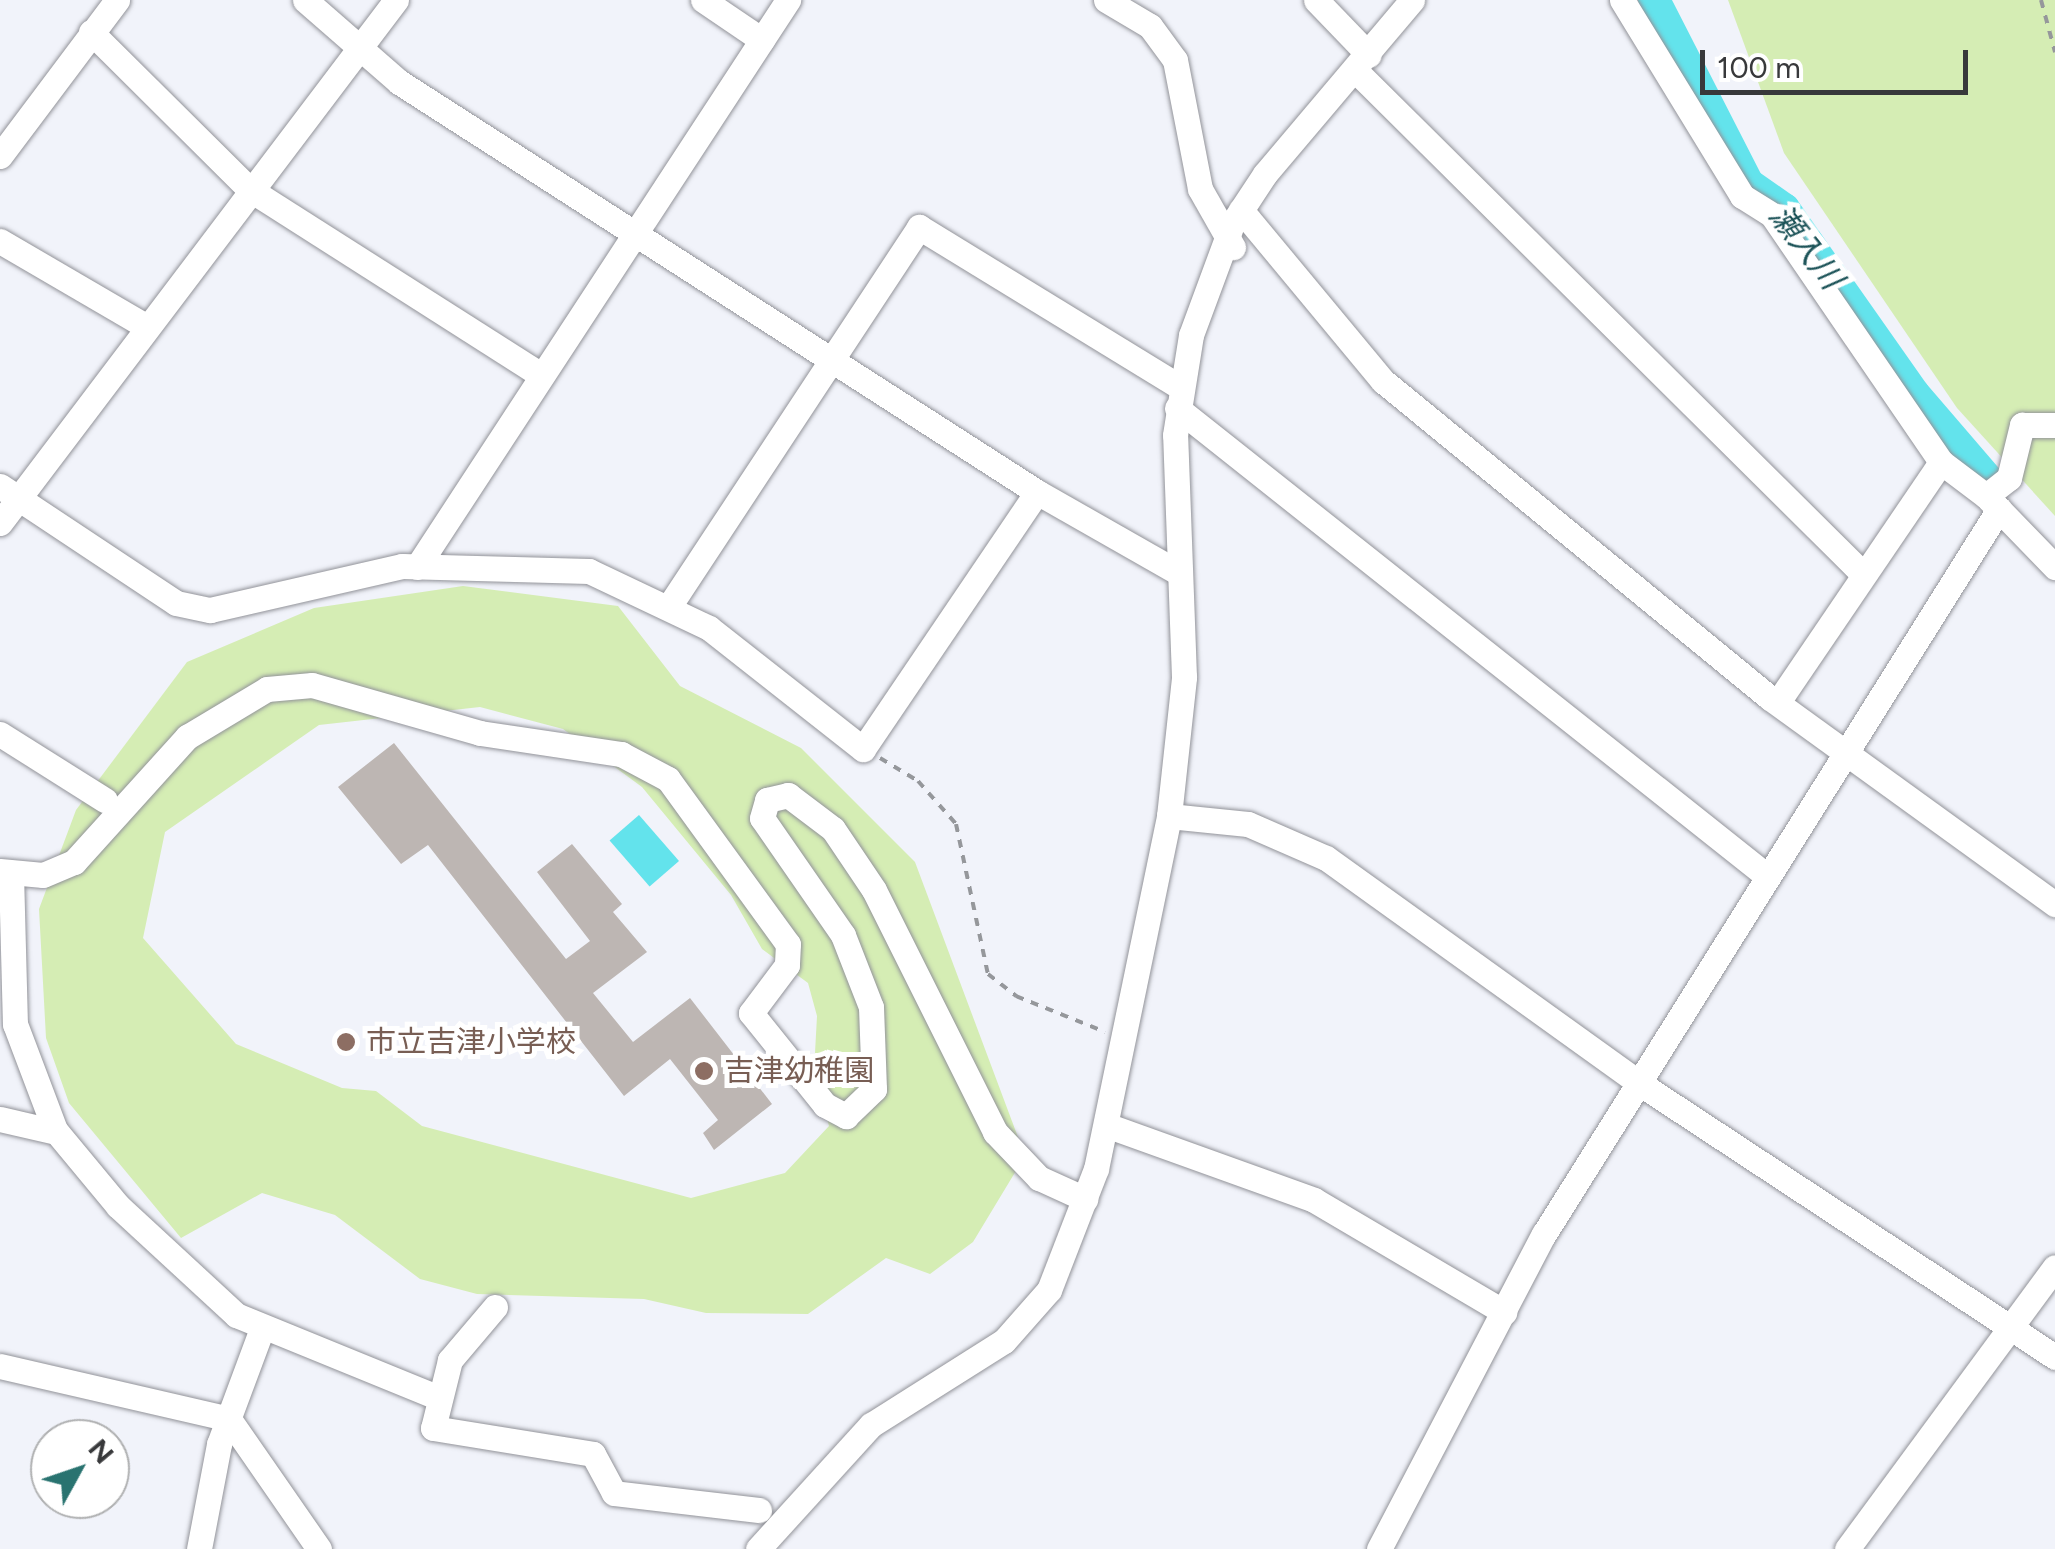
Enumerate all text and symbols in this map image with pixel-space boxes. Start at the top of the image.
scale bar [1705,30,1972,92]
text: 100 m [1717,49,1801,86]
water label: 瀬入川 [1761,197,1851,297]
place label: 市立吉津小学校 [366,1024,576,1060]
marker: 市立吉津小学校 [335,1031,357,1053]
place label: 吉津幼稚園 [724,1053,874,1089]
marker: 吉津幼稚園 [693,1060,715,1082]
north arrow [30,1419,130,1519]
text: N [81,1432,121,1470]

